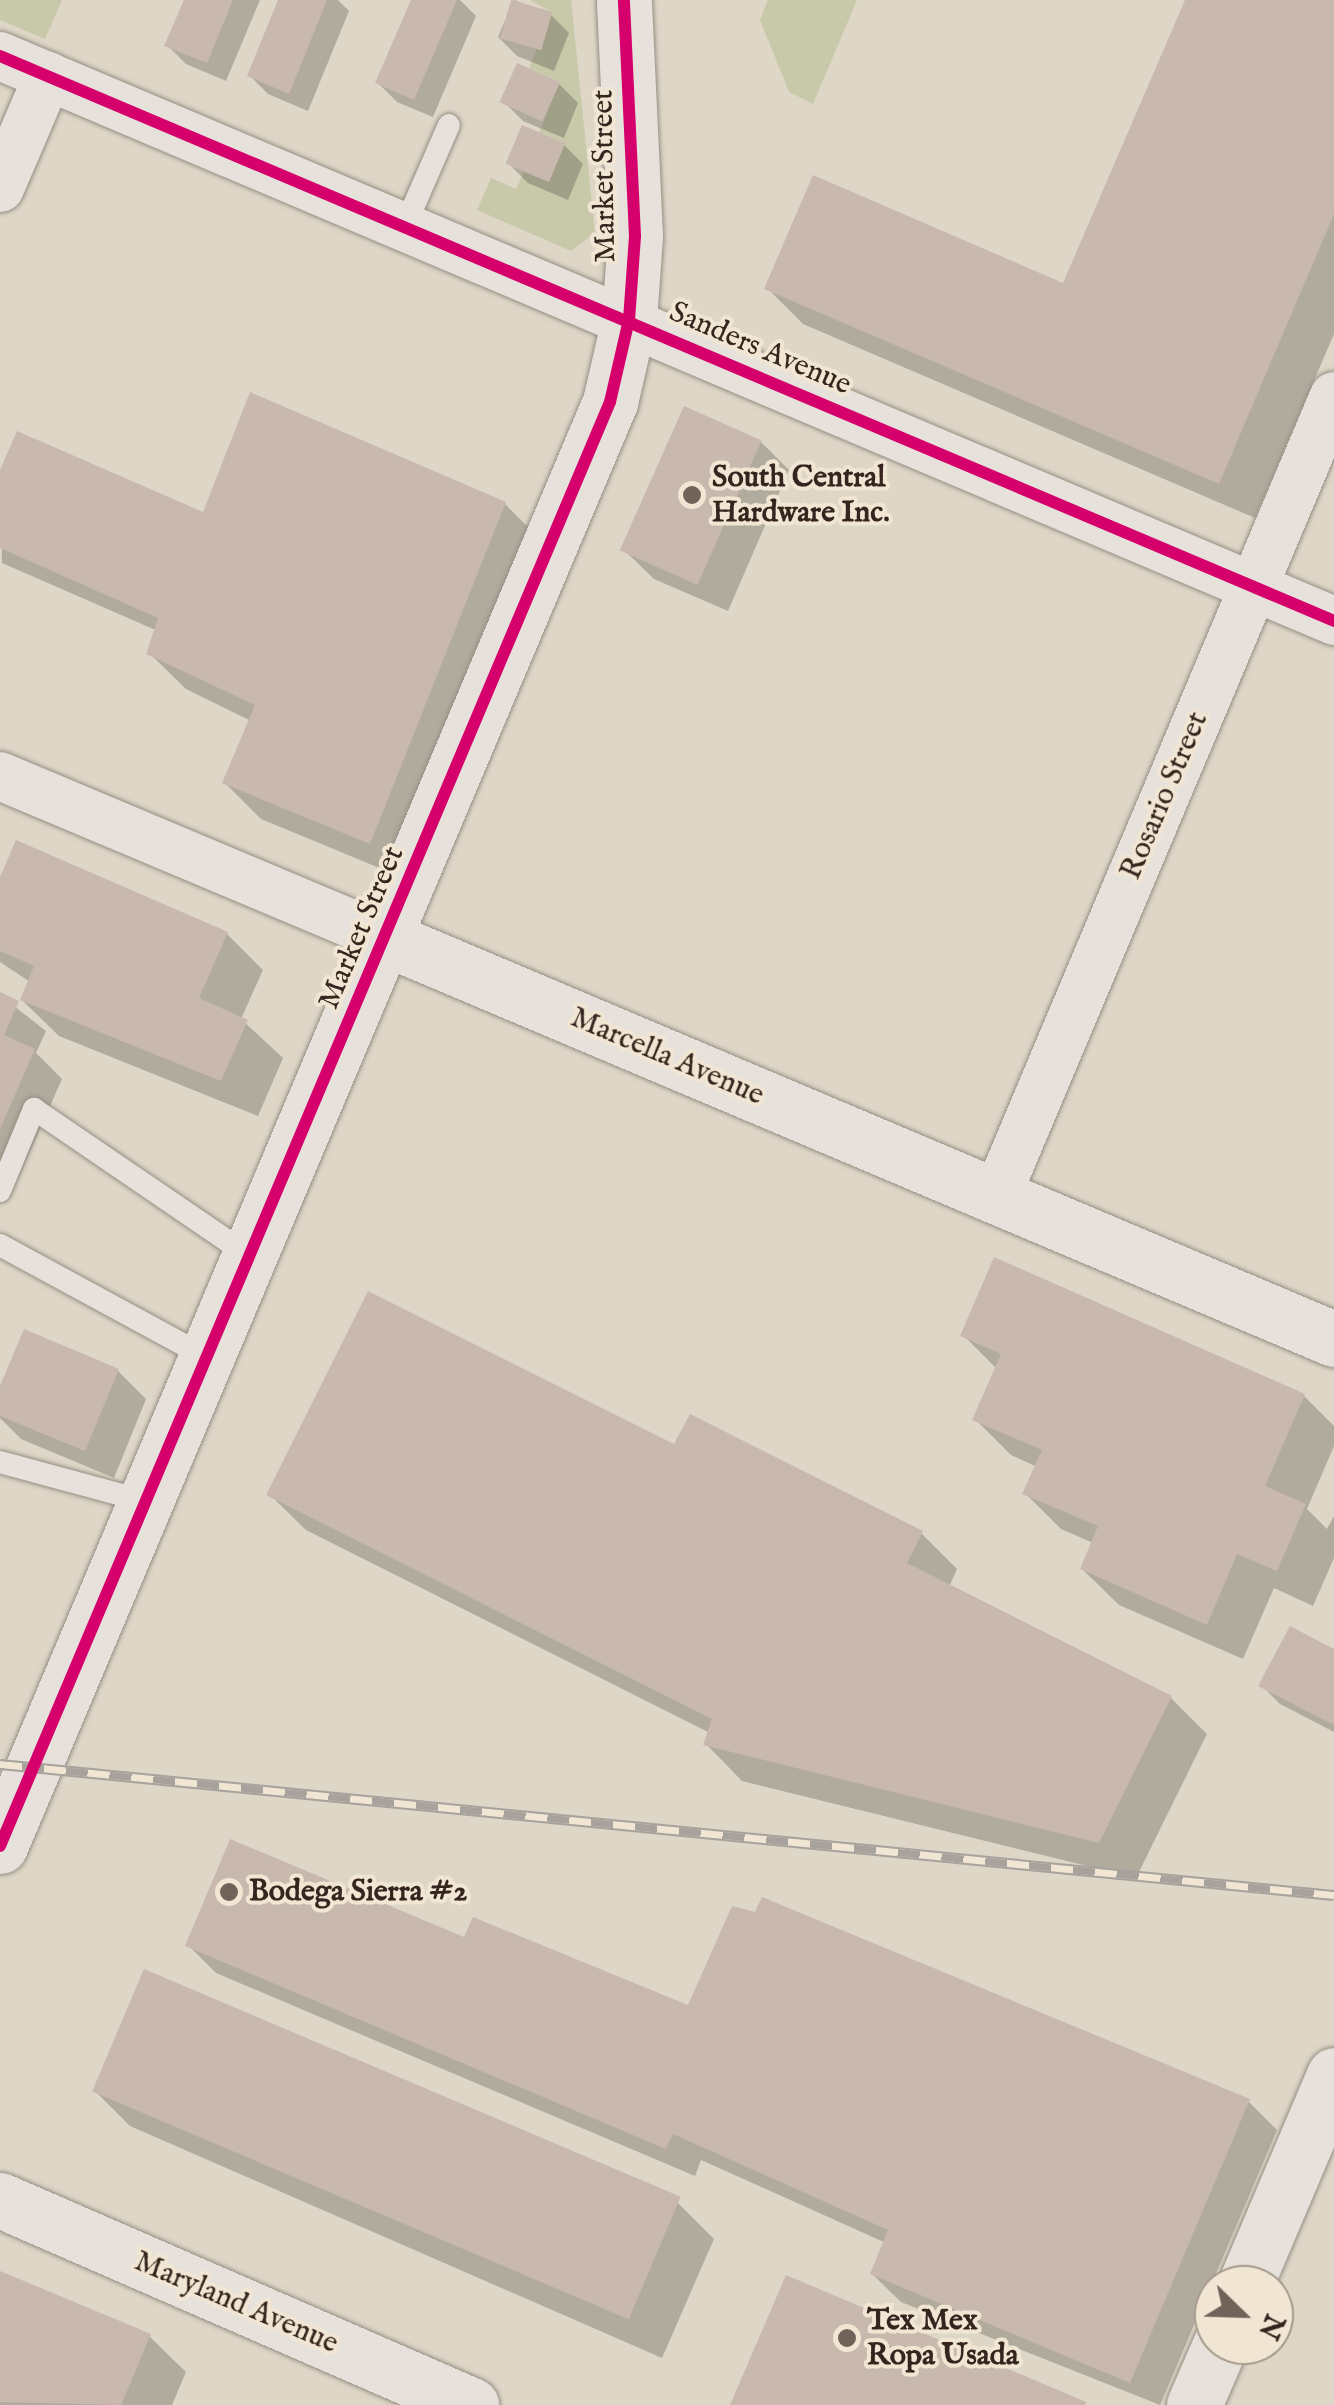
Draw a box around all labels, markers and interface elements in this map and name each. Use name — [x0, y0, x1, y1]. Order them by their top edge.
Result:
street label: Market Street — [585, 89, 625, 263]
street label: Sanders Avenue — [664, 295, 856, 403]
place label: South Central Hardware Inc. — [712, 460, 890, 530]
marker: South Central Hardware Inc. — [681, 484, 703, 506]
street label: Rosario Street — [1114, 707, 1216, 885]
street label: Market Street — [312, 841, 412, 1015]
street label: Marcella Avenue — [565, 1000, 769, 1114]
place label: Bodega Sierra #2 — [249, 1874, 467, 1910]
marker: Bodega Sierra #2 — [218, 1881, 240, 1903]
street label: Maryland Avenue — [129, 2244, 343, 2362]
north arrow — [1194, 2265, 1294, 2365]
place label: Tex Mex Ropa Usada — [867, 2303, 1019, 2374]
text: N — [1249, 2308, 1291, 2344]
marker: Tex Mex Ropa Usada — [836, 2327, 858, 2349]

